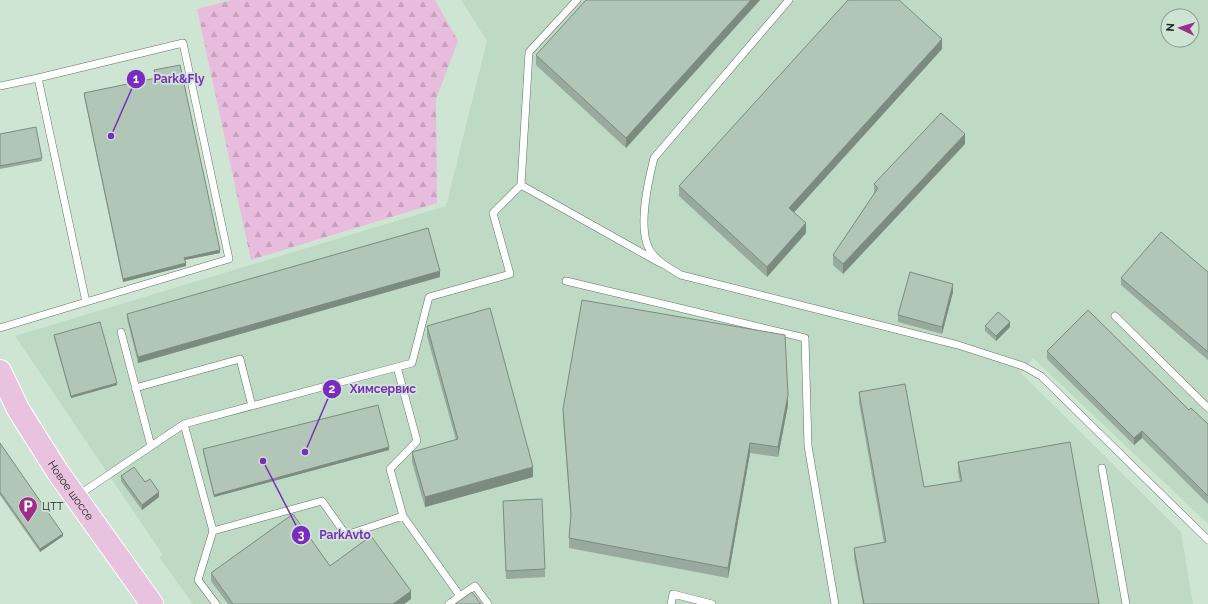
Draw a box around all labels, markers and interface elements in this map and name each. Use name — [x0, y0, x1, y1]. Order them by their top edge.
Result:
north arrow — [1160, 8, 1200, 48]
text: N — [1164, 23, 1177, 32]
callout: Park&Fly — [126, 67, 213, 91]
text: 1 — [133, 72, 139, 86]
text: Park&Fly — [153, 72, 205, 86]
callout: Химсервис — [322, 377, 424, 401]
text: 2 — [329, 382, 336, 396]
text: Химсервис — [349, 382, 416, 396]
street label: Новое шоссе — [45, 458, 97, 523]
parking icon: ЦТТ — [17, 495, 39, 523]
place label: ЦТТ — [42, 500, 64, 513]
callout: ParkAvto — [291, 523, 379, 547]
text: 3 — [298, 528, 305, 542]
text: ParkAvto — [319, 528, 371, 542]

